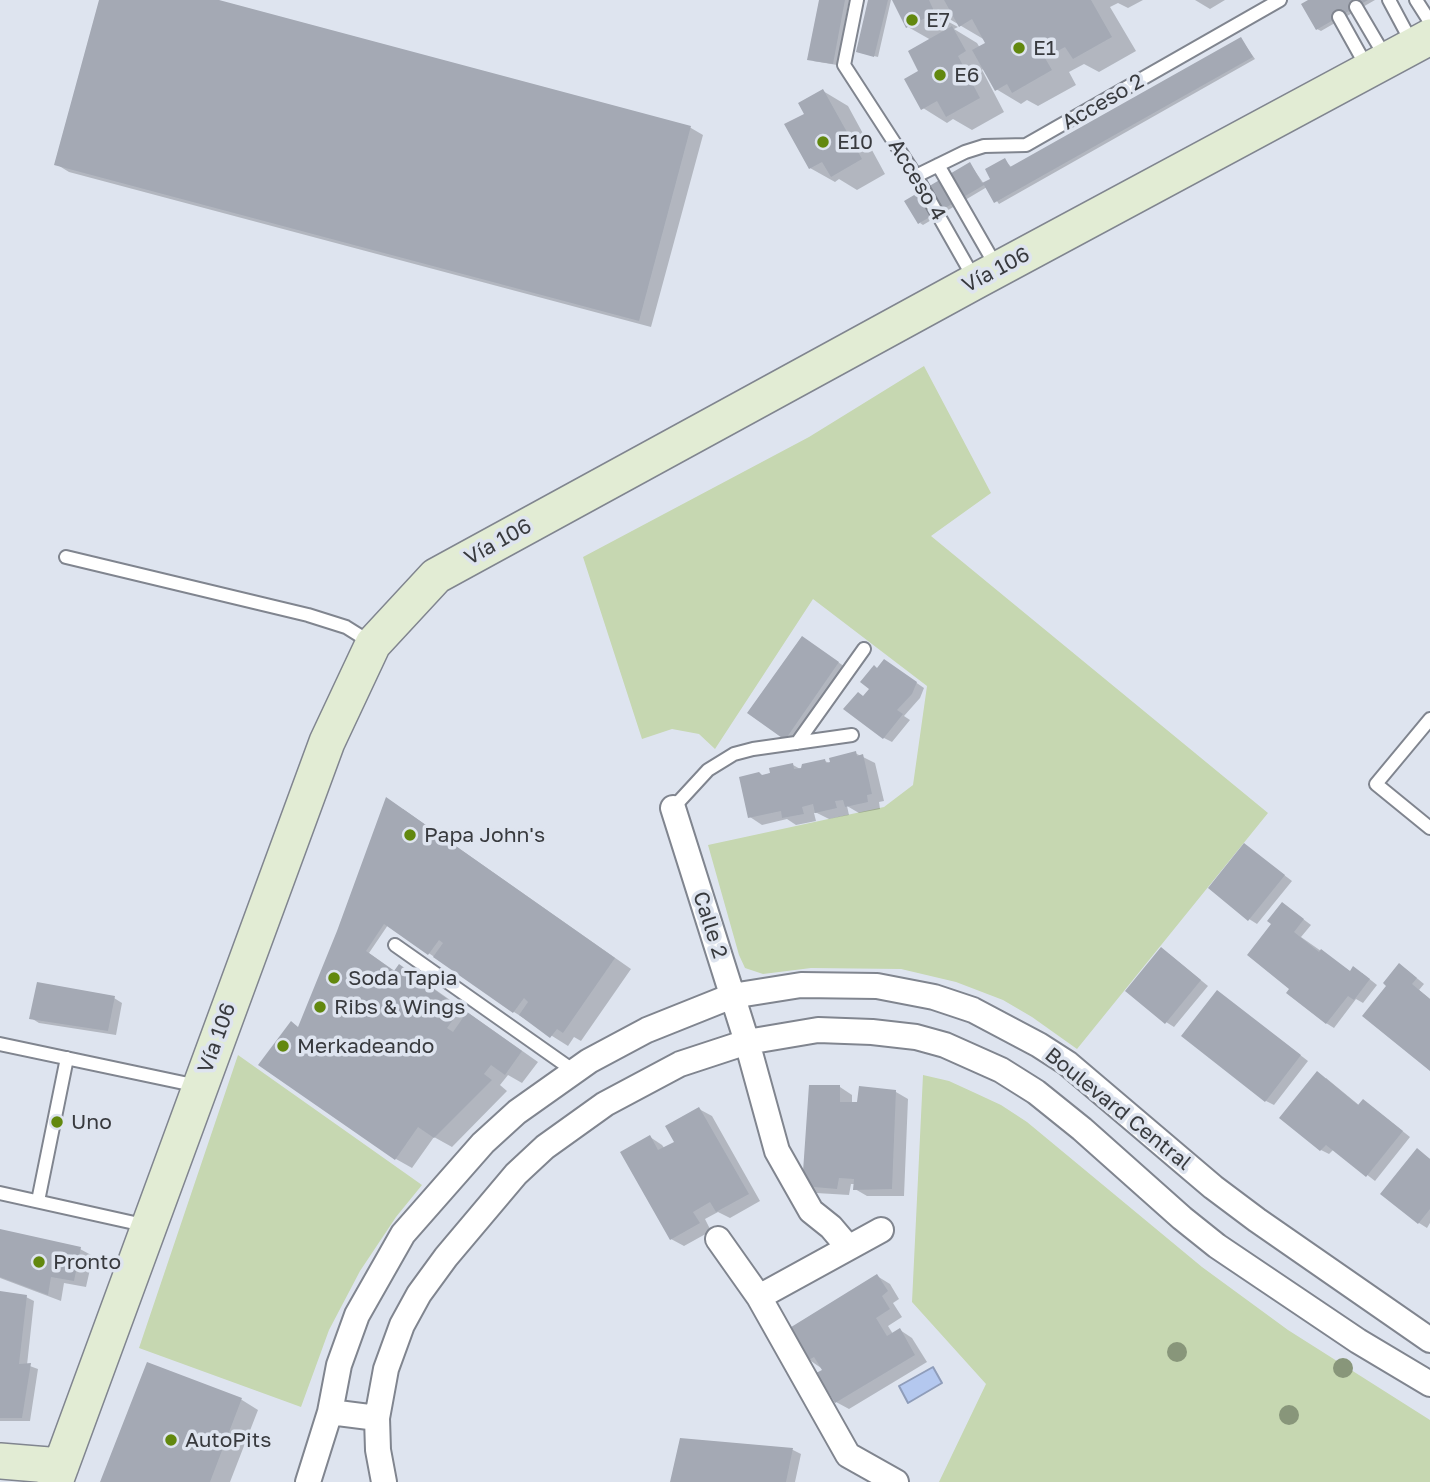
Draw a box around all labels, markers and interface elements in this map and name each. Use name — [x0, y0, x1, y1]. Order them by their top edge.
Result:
place label: E7 — [926, 7, 950, 33]
marker: E7 — [904, 12, 920, 28]
place label: E1 — [1033, 35, 1056, 61]
marker: E1 — [1011, 40, 1027, 56]
place label: E6 — [954, 62, 980, 88]
marker: E6 — [932, 67, 948, 83]
street label: Acceso 2 — [1058, 69, 1148, 135]
place label: E10 — [837, 129, 873, 155]
marker: E10 — [815, 134, 831, 150]
street label: Acceso 4 — [883, 135, 951, 225]
street label: Vía 106 — [958, 242, 1034, 298]
street label: Vía 106 — [460, 513, 536, 571]
place label: Papa John's — [424, 822, 545, 848]
marker: Papa John's — [402, 827, 418, 843]
street label: Calle 2 — [687, 888, 733, 962]
place label: Soda Tapia — [348, 965, 457, 991]
marker: Soda Tapia — [326, 970, 342, 986]
place label: Ribs & Wings — [334, 994, 465, 1020]
marker: Ribs & Wings — [312, 999, 328, 1015]
street label: Vía 106 — [193, 1000, 241, 1076]
place label: Merkadeando — [297, 1033, 434, 1059]
marker: Merkadeando — [275, 1038, 291, 1054]
street label: Boulevard Central — [1040, 1042, 1196, 1176]
place label: Uno — [71, 1109, 112, 1135]
marker: Uno — [49, 1114, 65, 1130]
place label: Pronto — [53, 1249, 121, 1275]
marker: Pronto — [31, 1254, 47, 1270]
place label: AutoPits — [185, 1427, 271, 1453]
marker: AutoPits — [163, 1432, 179, 1448]

